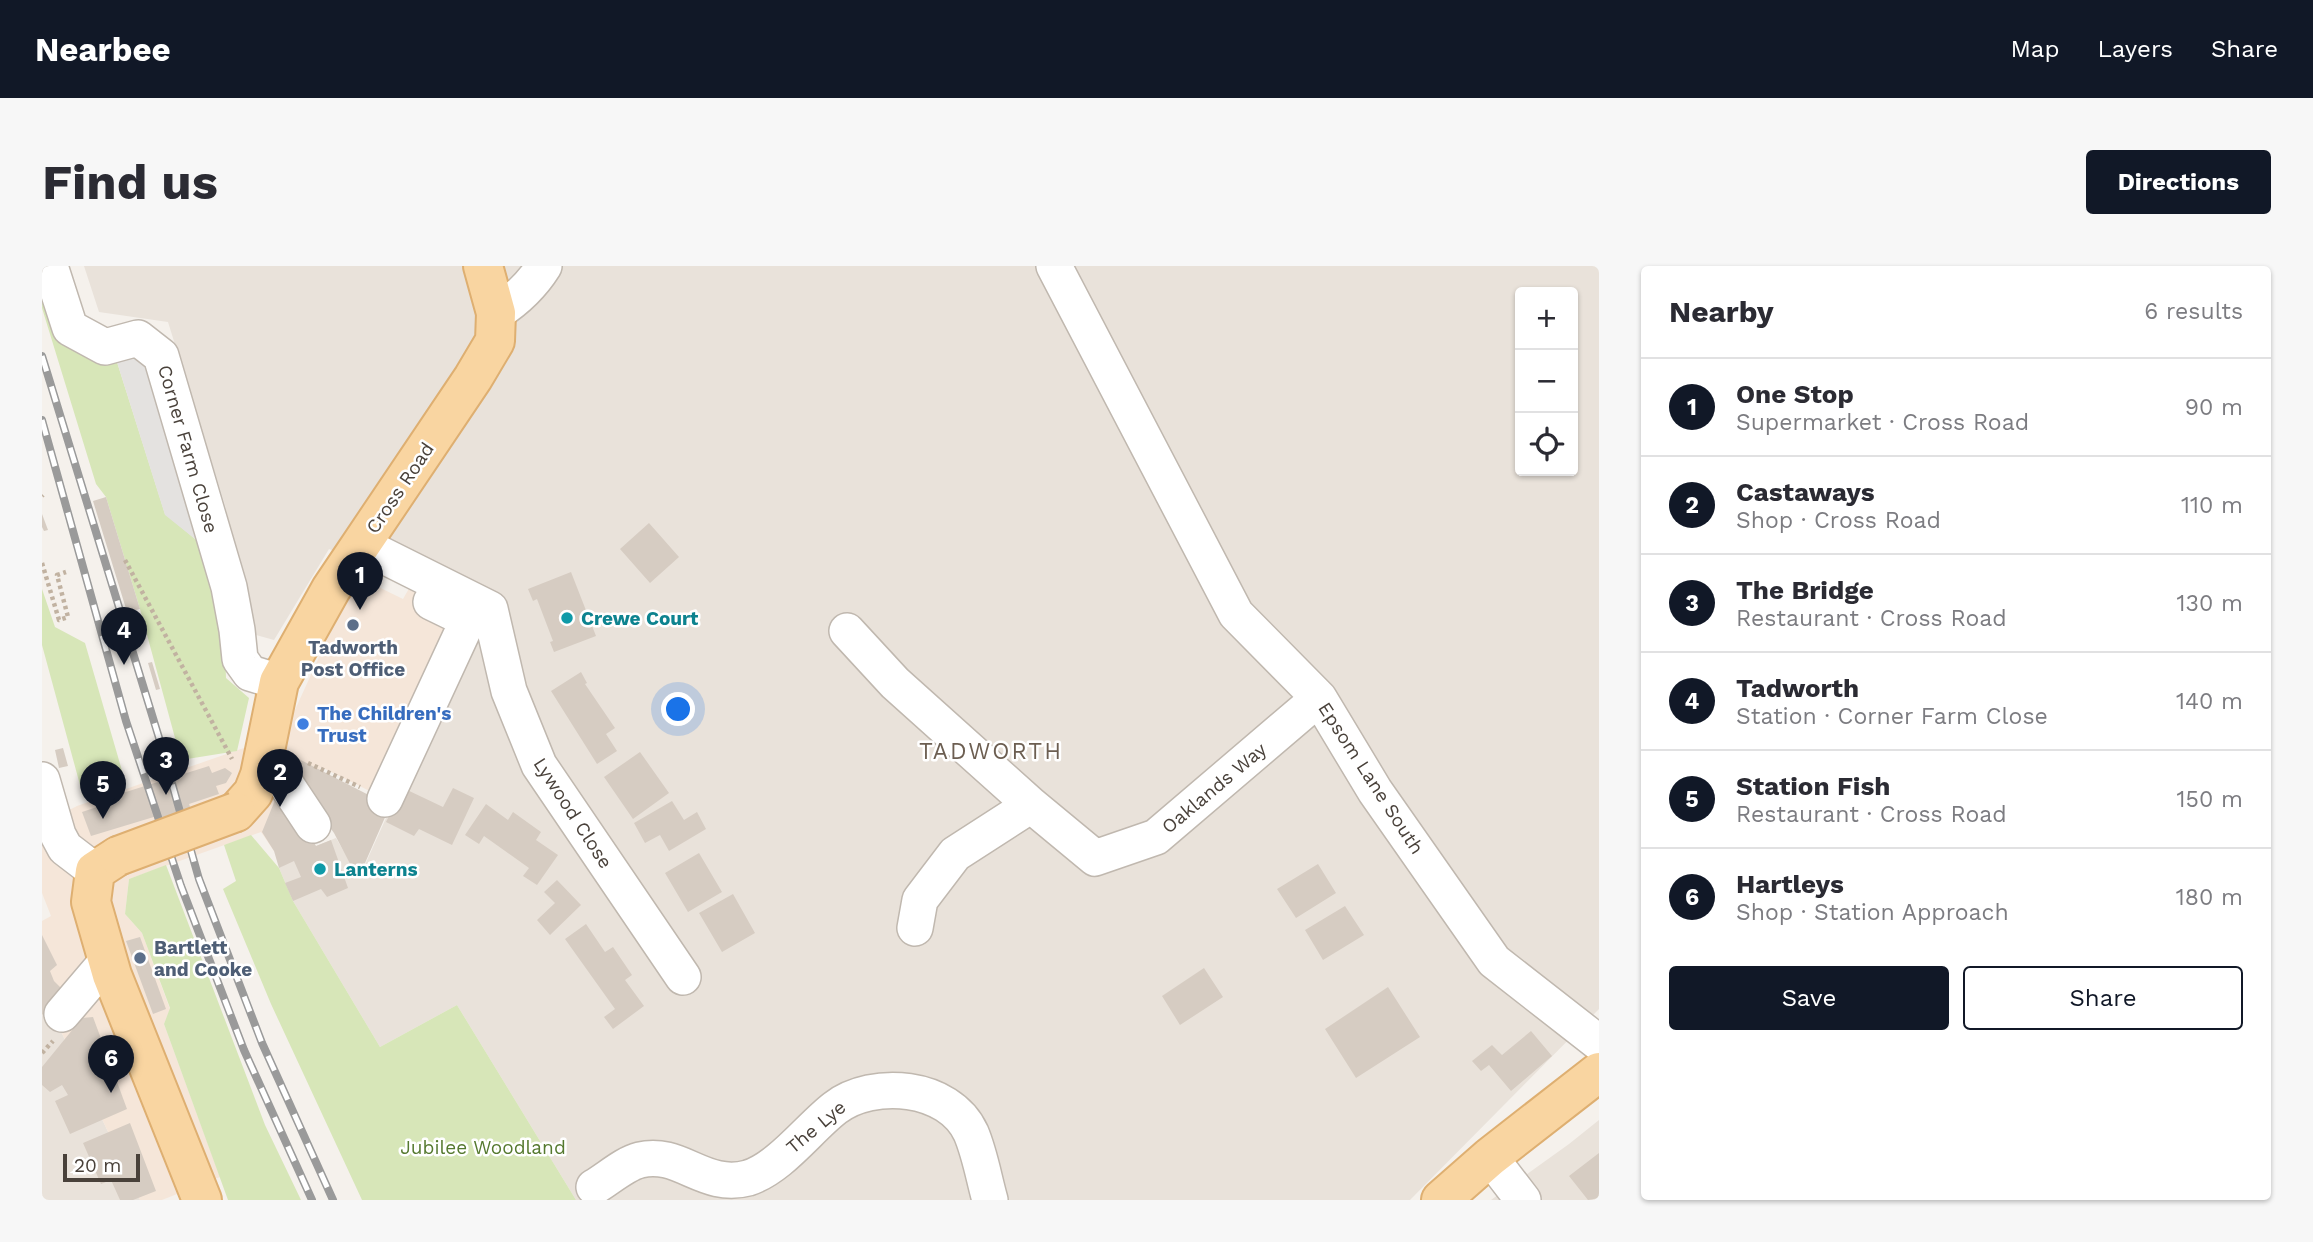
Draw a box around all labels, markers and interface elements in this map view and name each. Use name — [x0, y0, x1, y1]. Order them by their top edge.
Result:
text: Nearbee — [35, 30, 171, 69]
text: Map — [2011, 35, 2059, 63]
text: Layers — [2097, 35, 2173, 63]
text: Share — [2211, 35, 2278, 63]
button: Directions — [2086, 150, 2271, 214]
text: Find us — [42, 153, 218, 211]
map controls — [1515, 287, 1578, 476]
button: + — [1515, 287, 1578, 350]
text: Nearby — [1669, 294, 1774, 329]
text: 6 results — [2144, 298, 2243, 325]
button: − — [1515, 350, 1578, 413]
street label: Corner Farm Close — [153, 362, 223, 536]
text: One Stop — [1736, 379, 1854, 409]
text: 1 — [1687, 394, 1697, 421]
text: 90 m — [2185, 394, 2243, 421]
text: Supermarket · Cross Road — [1736, 409, 2029, 436]
button: locate — [1515, 413, 1578, 476]
street label: Cross Road — [361, 438, 439, 538]
text: Castaways — [1736, 477, 1875, 507]
text: 2 — [1685, 492, 1699, 519]
text: 110 m — [2181, 492, 2243, 519]
text: Shop · Cross Road — [1736, 507, 1941, 534]
pin: 1 — [337, 552, 383, 610]
text: The Bridge — [1736, 575, 1874, 605]
text: 3 — [1685, 590, 1699, 617]
text: 130 m — [2177, 590, 2243, 617]
text: Restaurant · Cross Road — [1736, 605, 2007, 632]
pin: 4 — [101, 607, 147, 665]
place label: Crewe Court — [581, 607, 699, 630]
marker: Crewe Court — [559, 610, 575, 626]
marker: Tadworth Post Office — [345, 617, 361, 633]
place label: Tadworth Post Office — [301, 636, 405, 681]
text: Tadworth — [1736, 673, 1859, 703]
text: 4 — [1685, 688, 1699, 715]
text: 140 m — [2176, 688, 2243, 715]
your location — [661, 692, 695, 726]
street label: Epsom Lane South — [1313, 698, 1429, 858]
place label: The Children's Trust — [317, 702, 451, 747]
text: Station · Corner Farm Close — [1736, 703, 2048, 730]
marker: The Children's Trust — [295, 716, 311, 732]
pin: 3 — [143, 737, 189, 795]
street label: Oaklands Way — [1157, 737, 1271, 838]
district label: TADWORTH — [919, 738, 1063, 765]
pin: 2 — [257, 749, 303, 807]
street label: Lywood Close — [529, 753, 617, 873]
pin: 5 — [80, 761, 126, 819]
text: Station Fish — [1736, 771, 1890, 801]
text: 5 — [1685, 786, 1699, 813]
text: 150 m — [2177, 786, 2243, 813]
text: Restaurant · Cross Road — [1736, 801, 2007, 828]
place label: Lanterns — [334, 858, 418, 881]
marker: Lanterns — [312, 861, 328, 877]
text: Hartleys — [1736, 869, 1844, 899]
text: 6 — [1685, 884, 1699, 911]
text: 180 m — [2176, 884, 2243, 911]
text: Shop · Station Approach — [1736, 899, 2009, 926]
place label: Bartlett and Cooke — [154, 936, 252, 981]
marker: Bartlett and Cooke — [132, 950, 148, 966]
button: Save — [1669, 966, 1949, 1030]
button: Share — [1963, 966, 2243, 1030]
pin: 6 — [88, 1035, 134, 1093]
street label: The Lye — [782, 1095, 850, 1159]
park label: Jubilee Woodland — [400, 1136, 566, 1159]
scale bar — [63, 1151, 140, 1183]
text: 20 m — [74, 1154, 121, 1177]

